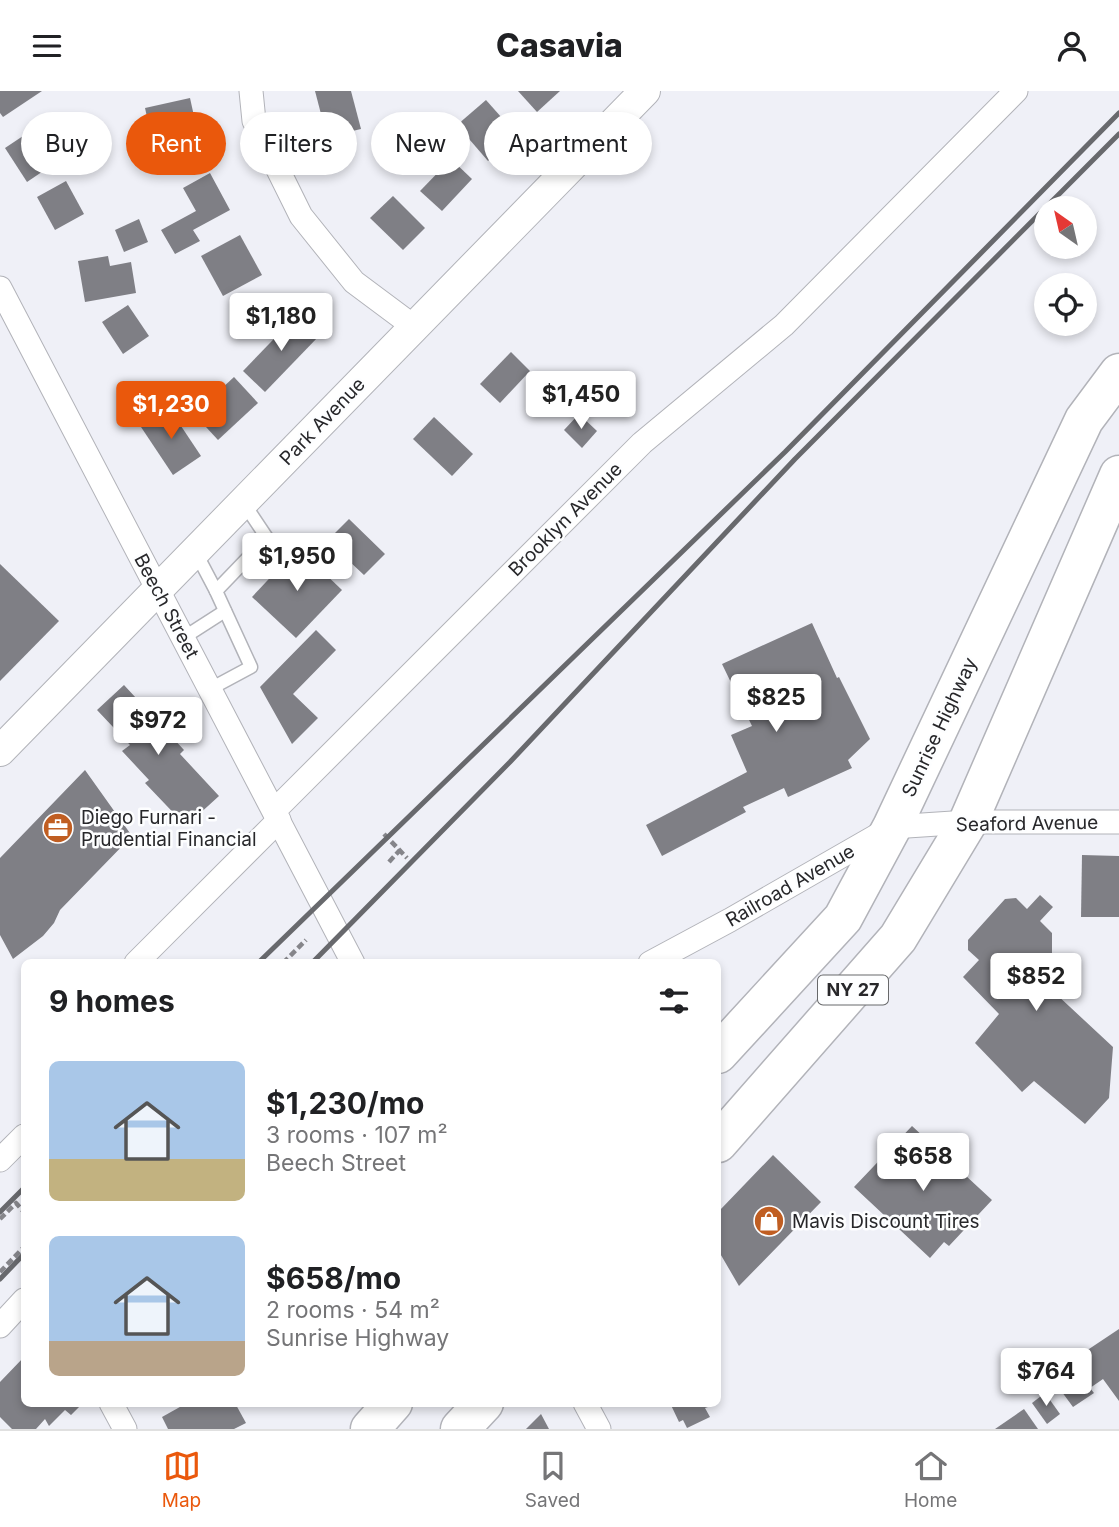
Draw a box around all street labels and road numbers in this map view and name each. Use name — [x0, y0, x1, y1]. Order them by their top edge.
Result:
street label: Park Avenue — [275, 373, 370, 470]
street label: Brooklyn Avenue — [504, 458, 627, 581]
street label: Beech Street — [129, 550, 204, 663]
street label: Sunrise Highway — [897, 653, 982, 801]
street label: Seaford Avenue — [956, 811, 1098, 836]
street label: Railroad Avenue — [722, 839, 859, 932]
road number: NY 27 — [818, 975, 888, 1005]

